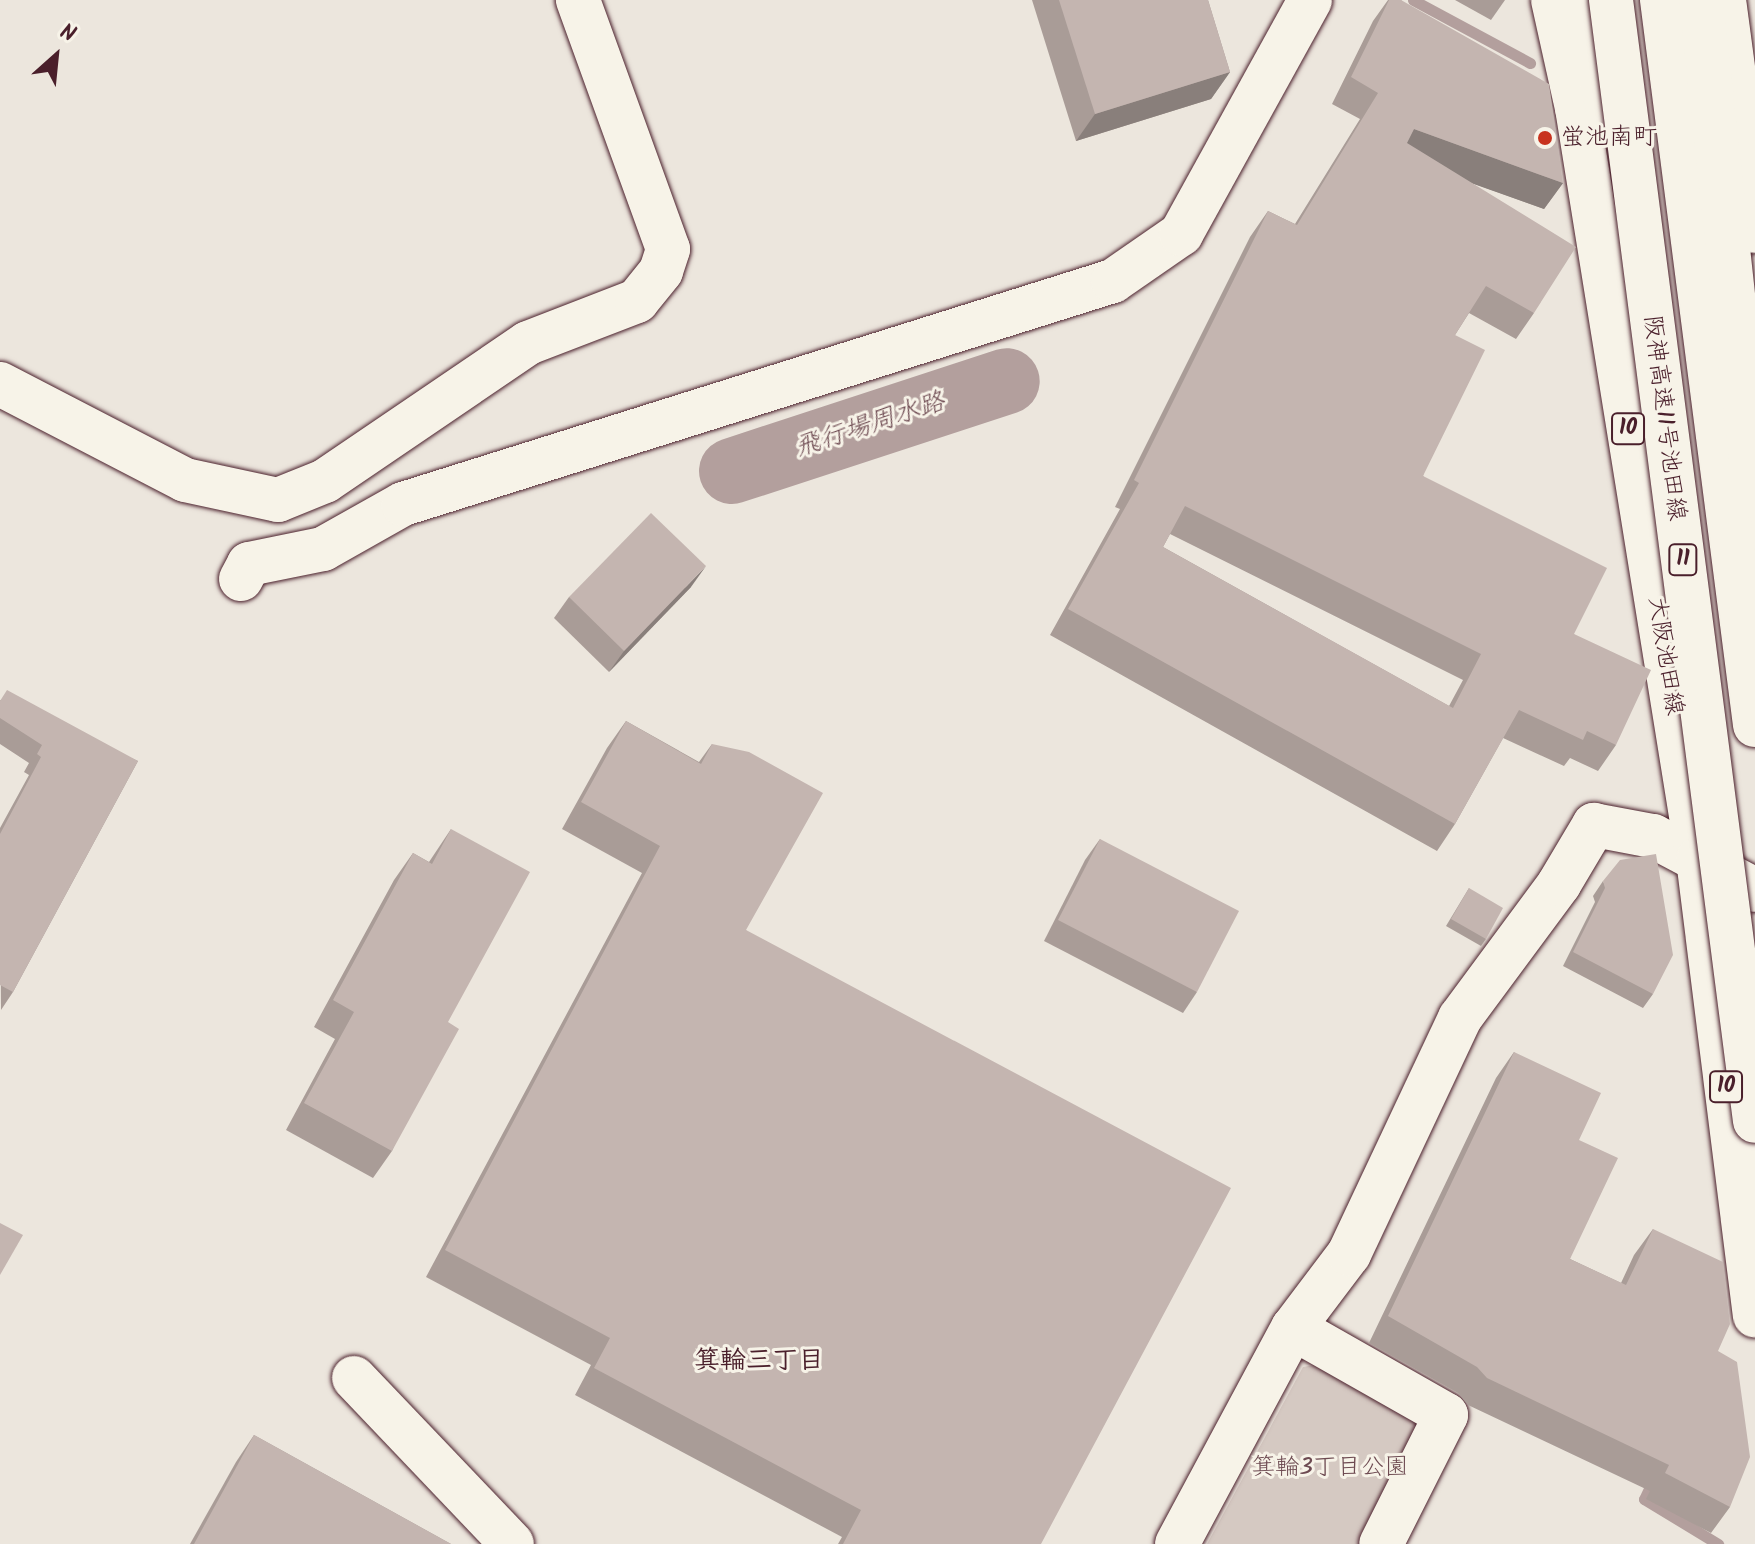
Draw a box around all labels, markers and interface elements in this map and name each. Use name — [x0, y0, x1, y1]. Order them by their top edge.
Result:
text: N — [53, 15, 81, 53]
north arrow — [16, 16, 96, 96]
place label: 蛍池南町 — [1561, 124, 1657, 152]
marker: 蛍池南町 — [1536, 129, 1554, 147]
street label: 阪神高速11号池田線 — [1637, 313, 1691, 523]
water label: 飛行場周水路 — [791, 387, 949, 465]
road number: 10 — [1610, 411, 1646, 447]
road number: 11 — [1667, 542, 1699, 578]
street label: 大阪池田線 — [1641, 594, 1689, 718]
road number: 10 — [1708, 1069, 1744, 1105]
district label: 箕輪三丁目 — [694, 1346, 824, 1378]
park label: 箕輪3丁目公園 — [1251, 1454, 1409, 1482]

